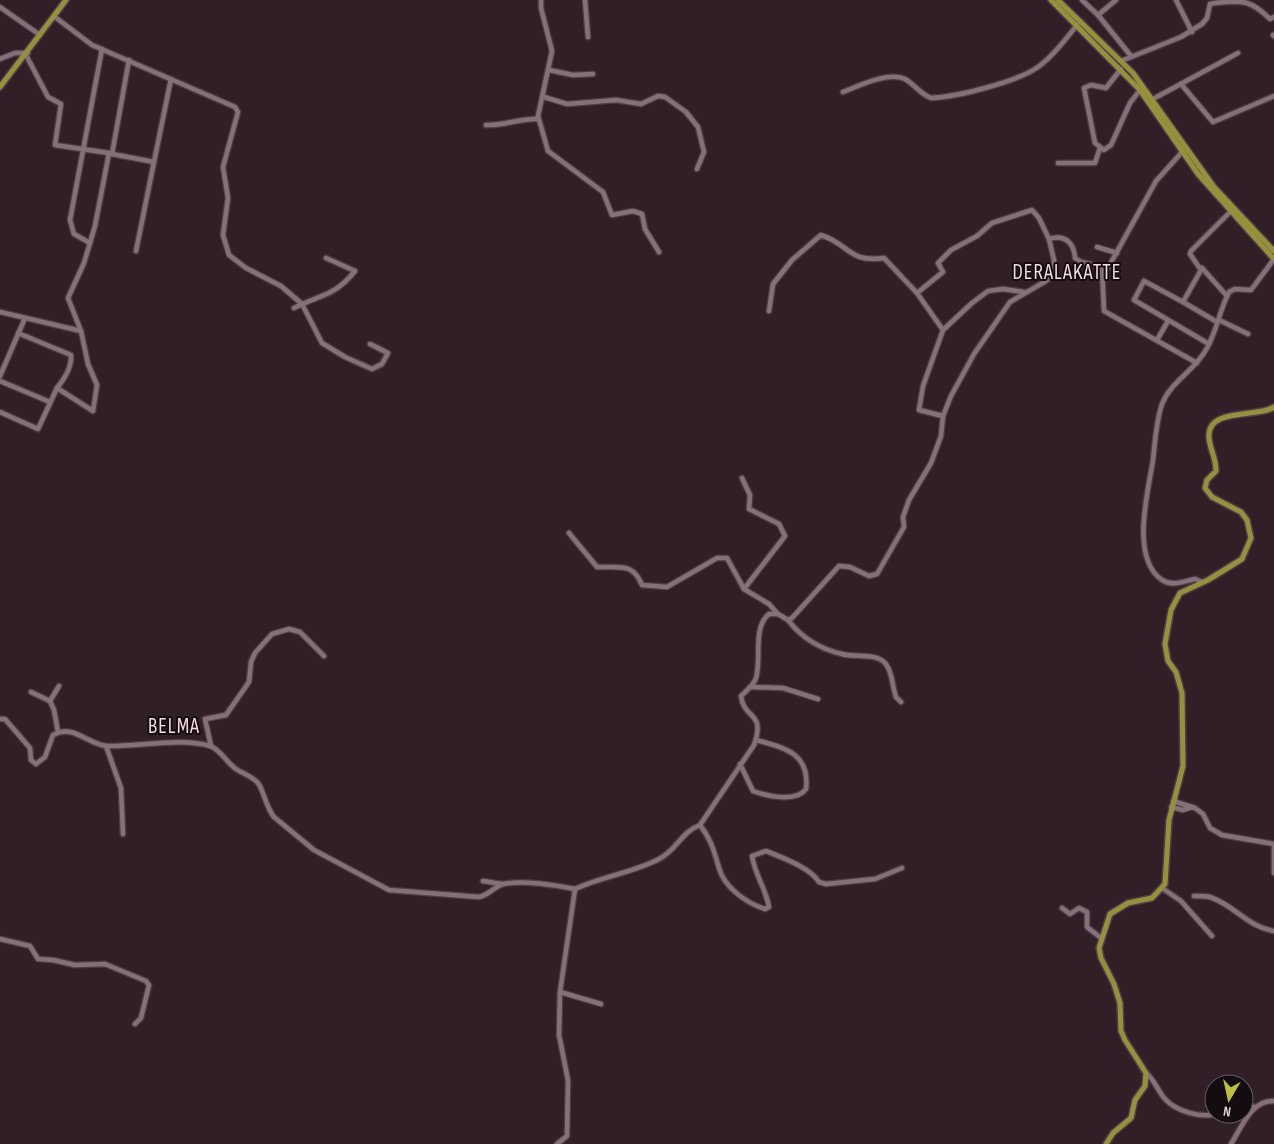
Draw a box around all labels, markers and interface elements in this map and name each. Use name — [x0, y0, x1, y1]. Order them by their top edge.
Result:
district label: DERALAKATTE — [1013, 260, 1121, 285]
district label: BELMA — [148, 714, 200, 739]
north arrow — [1204, 1074, 1254, 1124]
text: N — [1222, 1102, 1232, 1120]

